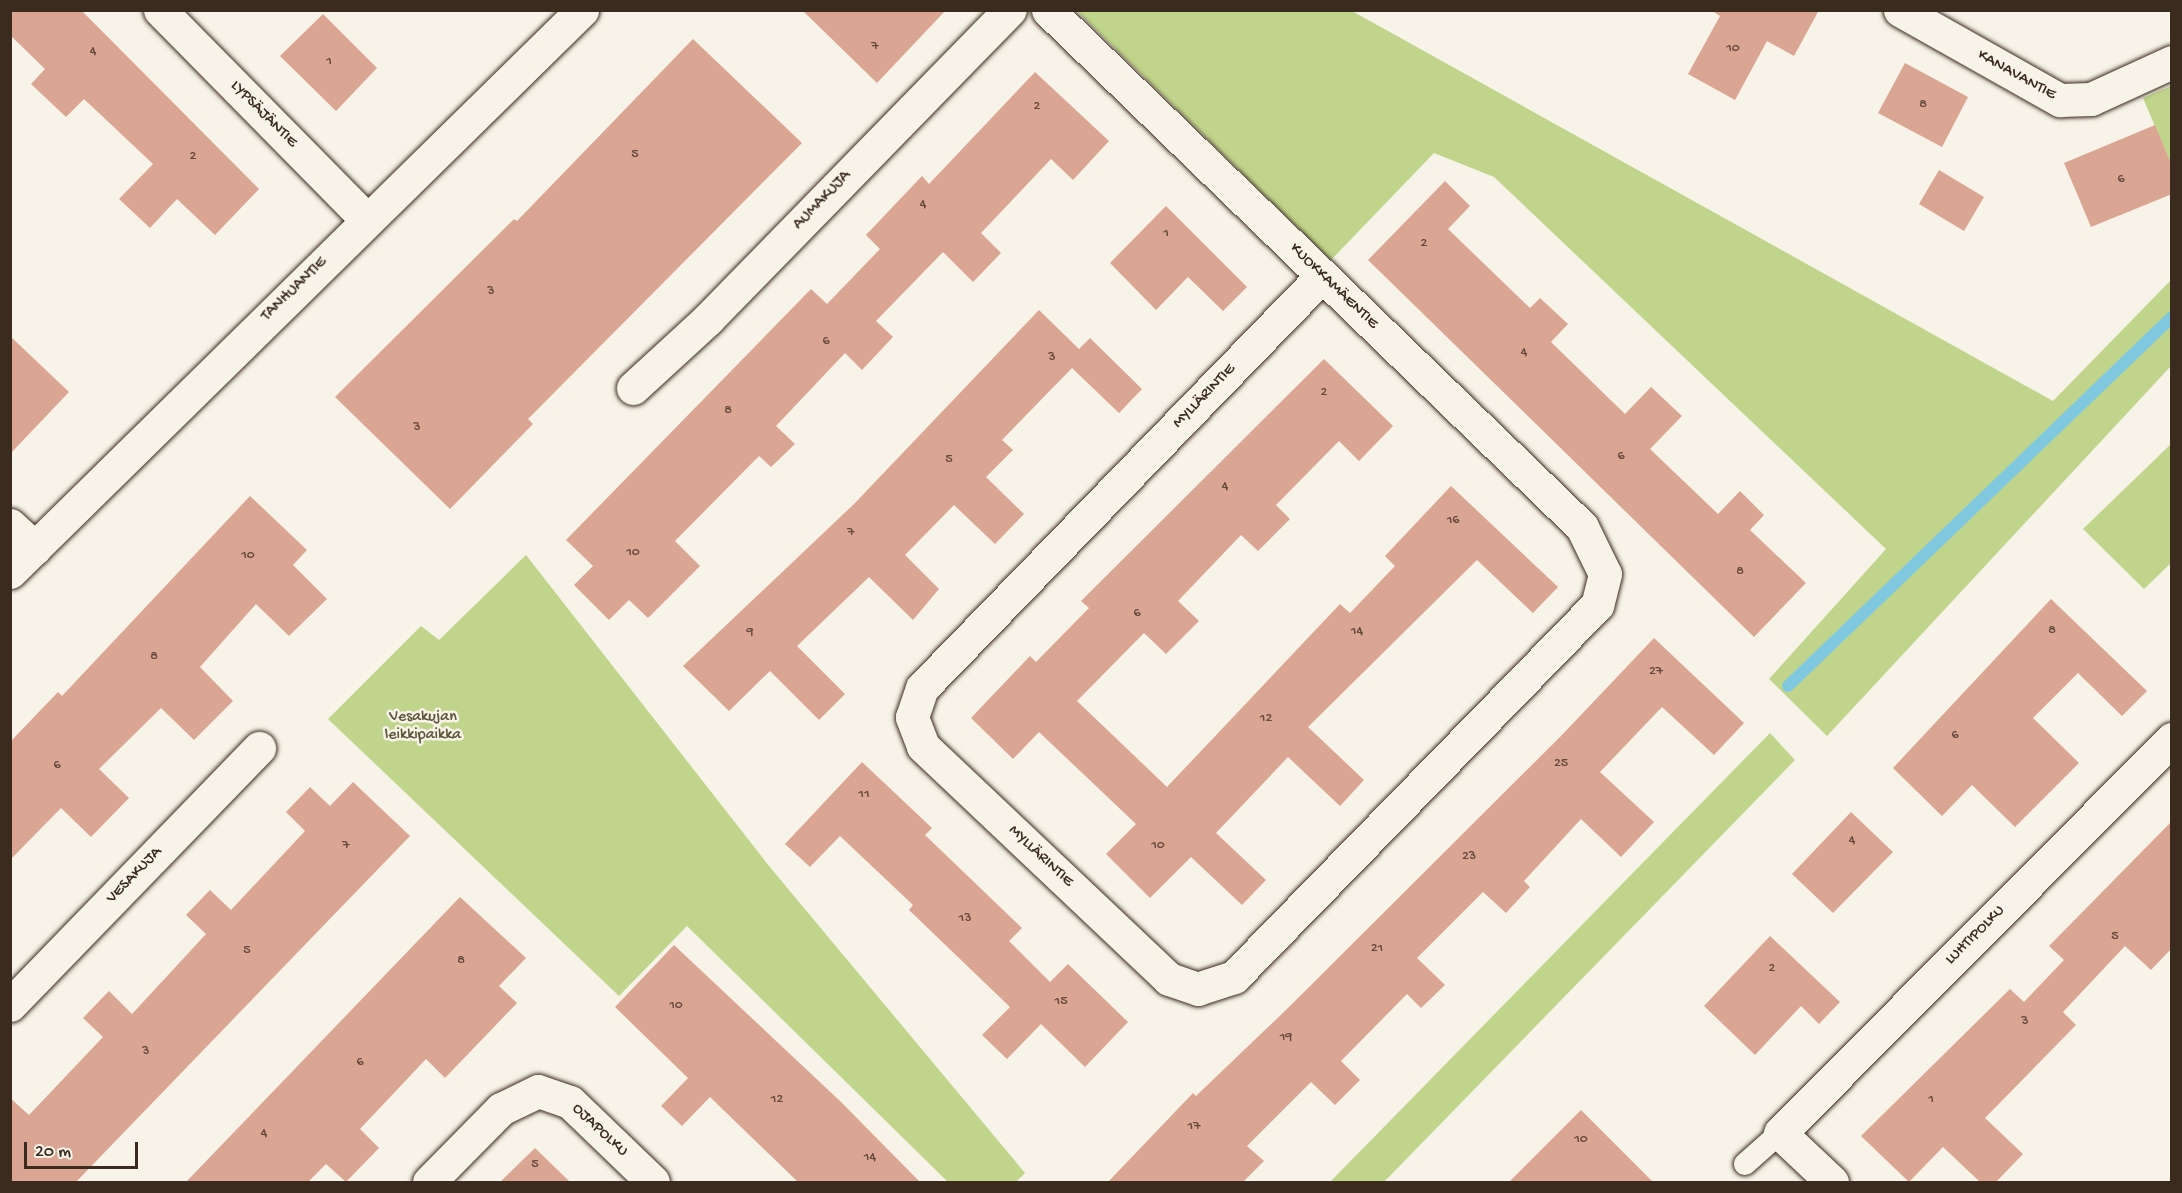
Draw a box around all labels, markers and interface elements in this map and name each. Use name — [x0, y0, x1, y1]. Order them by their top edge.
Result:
house number: 7 — [871, 39, 879, 55]
house number: 10 — [1726, 41, 1740, 57]
house number: 4 — [90, 44, 96, 60]
street label: KANAVANTIE — [1973, 47, 2059, 105]
house number: 1 — [326, 54, 332, 70]
street label: LYPSÄJÄNTIE — [225, 77, 301, 153]
house number: 8 — [1919, 97, 1927, 113]
house number: 2 — [1034, 99, 1040, 115]
house number: 5 — [631, 147, 639, 163]
house number: 2 — [190, 149, 196, 165]
street label: AUMAKUJA — [790, 167, 856, 235]
house number: 6 — [2117, 172, 2125, 188]
house number: 4 — [920, 197, 926, 213]
house number: 1 — [1163, 226, 1169, 242]
house number: 2 — [1421, 236, 1427, 252]
street label: KUOKKAMÄENTIE — [1285, 240, 1381, 334]
street label: TANHUANTIE — [258, 254, 332, 326]
house number: 3 — [487, 284, 495, 300]
house number: 6 — [822, 334, 830, 350]
house number: 4 — [1521, 345, 1527, 361]
house number: 3 — [1048, 350, 1056, 366]
street label: MYLLÄRINTIE — [1170, 361, 1240, 433]
house number: 2 — [1321, 385, 1327, 401]
house number: 8 — [724, 403, 732, 419]
house number: 3 — [413, 420, 421, 436]
house number: 6 — [1617, 449, 1625, 465]
house number: 5 — [945, 452, 953, 468]
house number: 4 — [1222, 479, 1228, 495]
house number: 16 — [1447, 513, 1459, 529]
house number: 7 — [847, 525, 855, 541]
house number: 10 — [626, 545, 640, 561]
house number: 10 — [241, 548, 255, 564]
house number: 8 — [1736, 564, 1744, 580]
house number: 6 — [1133, 606, 1141, 622]
house number: 8 — [2048, 623, 2056, 639]
house number: 14 — [1351, 624, 1363, 640]
house number: 9 — [746, 625, 754, 641]
house number: 8 — [150, 649, 158, 665]
house number: 27 — [1649, 664, 1663, 680]
park label: Vesakujan leikkipaikka — [385, 708, 461, 746]
house number: 12 — [1260, 711, 1272, 727]
house number: 6 — [1951, 728, 1959, 744]
house number: 25 — [1554, 756, 1568, 772]
house number: 6 — [53, 758, 61, 774]
house number: 11 — [858, 787, 870, 803]
street label: MYLLÄRINTIE — [1003, 822, 1077, 892]
house number: 4 — [1849, 833, 1855, 849]
house number: 7 — [342, 838, 350, 854]
house number: 10 — [1151, 838, 1165, 854]
street label: VESAKUJA — [103, 844, 167, 908]
house number: 23 — [1462, 849, 1476, 865]
street label: LUHTIPOLKU — [1942, 902, 2010, 970]
house number: 13 — [959, 911, 971, 927]
house number: 5 — [2111, 929, 2119, 945]
house number: 21 — [1371, 941, 1383, 957]
house number: 5 — [243, 943, 251, 959]
house number: 8 — [457, 953, 465, 969]
house number: 2 — [1769, 961, 1775, 977]
house number: 15 — [1054, 994, 1068, 1010]
house number: 10 — [669, 998, 683, 1014]
house number: 3 — [2021, 1014, 2029, 1030]
house number: 19 — [1280, 1030, 1292, 1046]
house number: 3 — [142, 1044, 150, 1060]
house number: 6 — [356, 1055, 364, 1071]
house number: 12 — [771, 1092, 783, 1108]
house number: 1 — [1928, 1092, 1934, 1108]
street label: OJAPOLKU — [567, 1100, 631, 1162]
house number: 17 — [1188, 1119, 1200, 1135]
house number: 4 — [261, 1126, 267, 1142]
scale bar — [27, 1130, 141, 1168]
house number: 10 — [1574, 1132, 1588, 1148]
text: 20 m — [35, 1142, 71, 1163]
house number: 14 — [864, 1150, 876, 1166]
house number: 5 — [531, 1157, 539, 1173]

